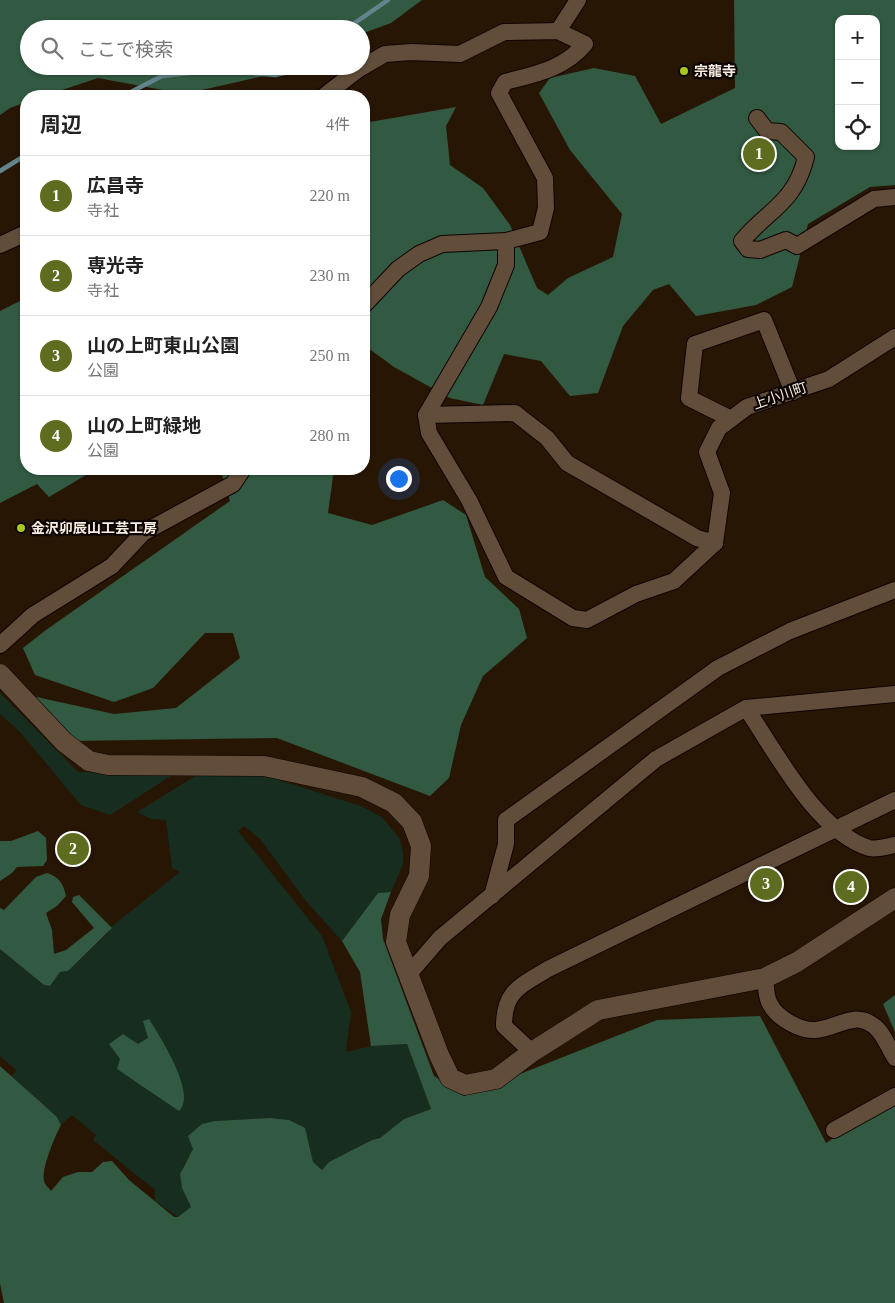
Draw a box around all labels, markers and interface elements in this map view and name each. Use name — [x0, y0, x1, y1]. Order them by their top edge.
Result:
map controls — [835, 15, 880, 150]
button: + — [835, 15, 880, 60]
search box — [20, 20, 370, 75]
icon: search — [38, 34, 66, 62]
text: ここで検索 — [78, 39, 173, 60]
button: − — [835, 60, 880, 105]
place label: 宗龍寺 — [694, 64, 736, 79]
marker: 宗龍寺 — [678, 65, 690, 77]
button: locate — [835, 105, 880, 150]
text: 周辺 — [40, 113, 82, 137]
text: 4件 — [326, 116, 350, 133]
pin: 1 — [743, 135, 775, 173]
text: 広昌寺 — [87, 175, 144, 196]
text: 1 — [52, 187, 60, 204]
text: 220 m — [310, 187, 350, 204]
text: 寺社 — [87, 202, 119, 219]
text: 専光寺 — [87, 255, 144, 276]
text: 2 — [52, 267, 60, 284]
text: 230 m — [310, 267, 350, 284]
text: 寺社 — [87, 282, 119, 299]
text: 山の上町東山公園 — [87, 335, 239, 356]
text: 3 — [52, 347, 60, 364]
text: 250 m — [310, 347, 350, 364]
text: 公園 — [87, 362, 119, 379]
street label: 上小川町 — [751, 380, 809, 412]
text: 山の上町緑地 — [87, 415, 201, 436]
text: 4 — [52, 427, 60, 444]
text: 280 m — [310, 427, 350, 444]
text: 公園 — [87, 442, 119, 459]
your location — [386, 466, 412, 492]
place label: 金沢卯辰山工芸工房 — [31, 521, 157, 536]
marker: 金沢卯辰山工芸工房 — [15, 522, 27, 534]
pin: 2 — [57, 830, 89, 868]
pin: 3 — [750, 865, 782, 903]
pin: 4 — [835, 868, 867, 906]

